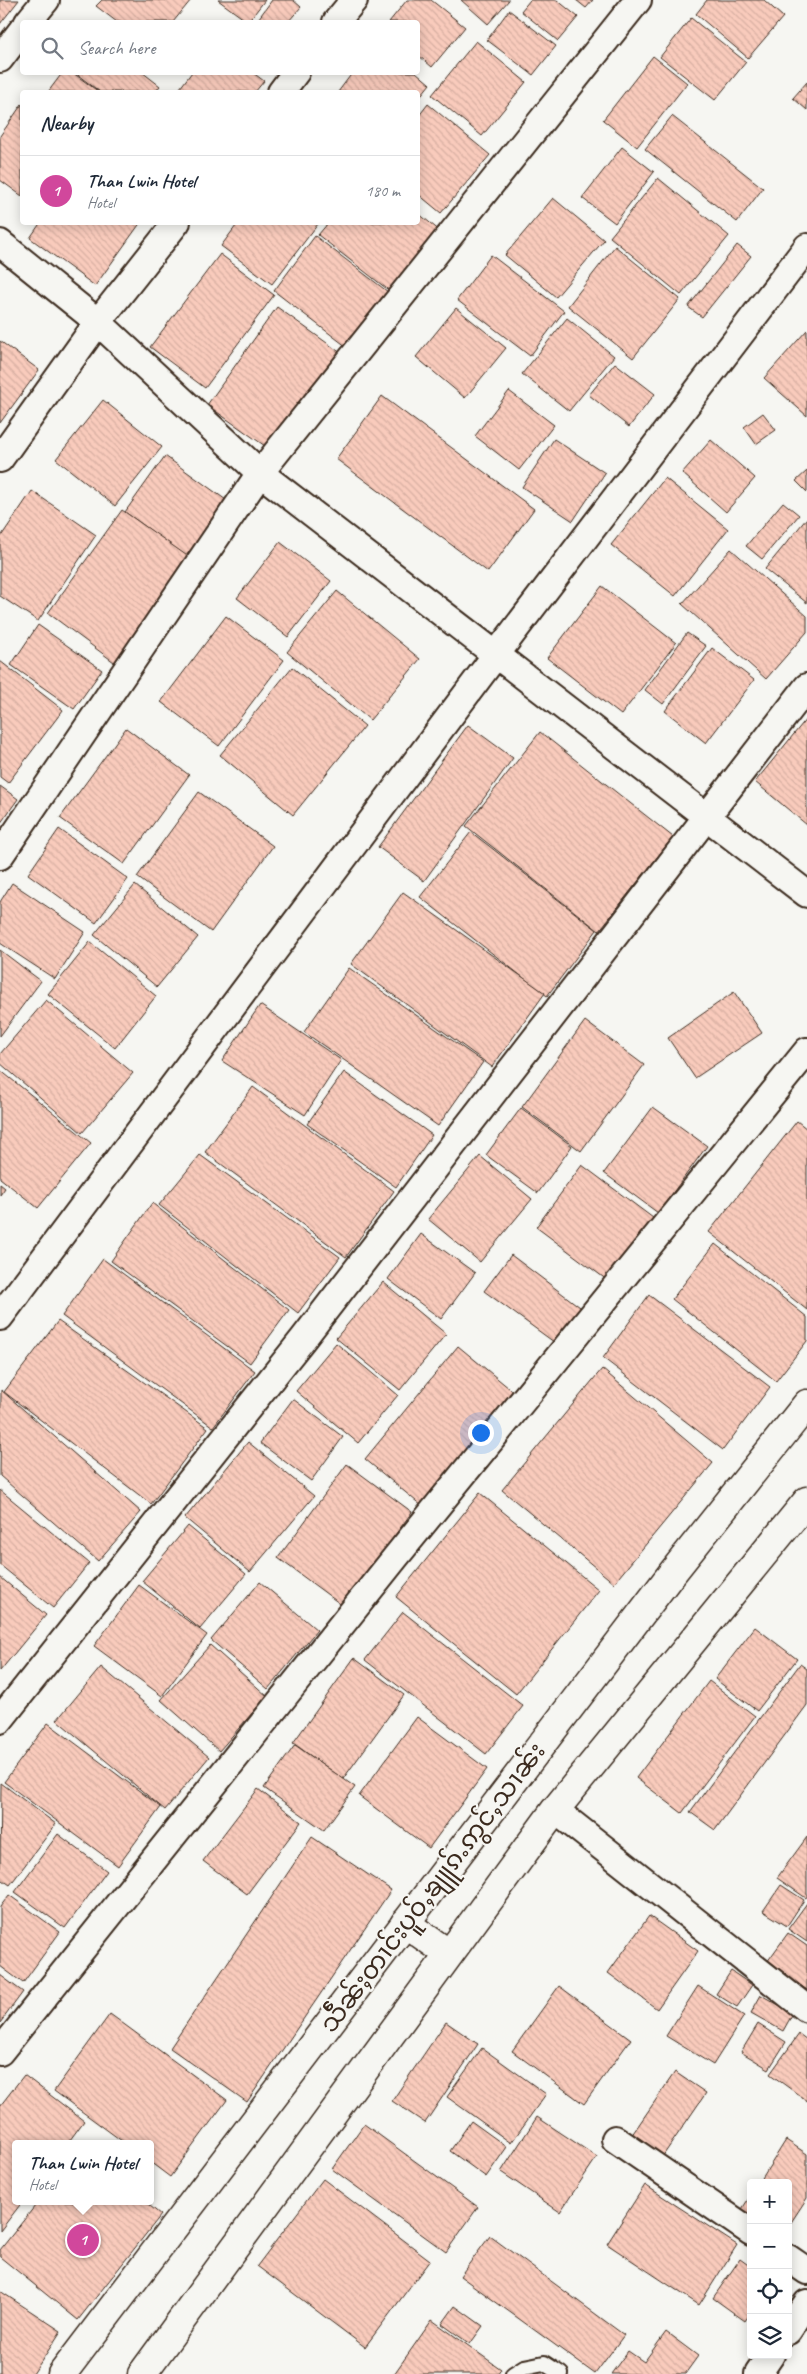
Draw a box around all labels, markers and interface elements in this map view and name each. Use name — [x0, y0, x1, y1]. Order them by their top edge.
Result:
search box — [20, 20, 420, 75]
icon: search — [38, 34, 66, 62]
text: Search here — [78, 36, 155, 60]
text: Nearby — [40, 110, 93, 136]
text: Than Lwin Hotel — [87, 169, 196, 193]
text: 1 — [52, 181, 60, 201]
text: 180 m — [366, 181, 400, 201]
text: Hotel — [87, 193, 115, 213]
your location — [468, 1420, 494, 1446]
street label: သဵႅၼ်ႈတၢင်းပူဝ်ႇၶျူၵ်ႉဢွင်ႇသၢၼ်း — [311, 1735, 556, 2042]
popup — [12, 2140, 154, 2205]
text: Than Lwin Hotel — [29, 2151, 137, 2175]
text: Hotel — [29, 2175, 57, 2195]
map controls — [747, 2179, 792, 2359]
button: + — [747, 2179, 792, 2224]
pin: 1 — [67, 2221, 99, 2259]
button: − — [747, 2224, 792, 2269]
button: locate — [747, 2269, 792, 2314]
button: layers — [747, 2314, 792, 2359]

